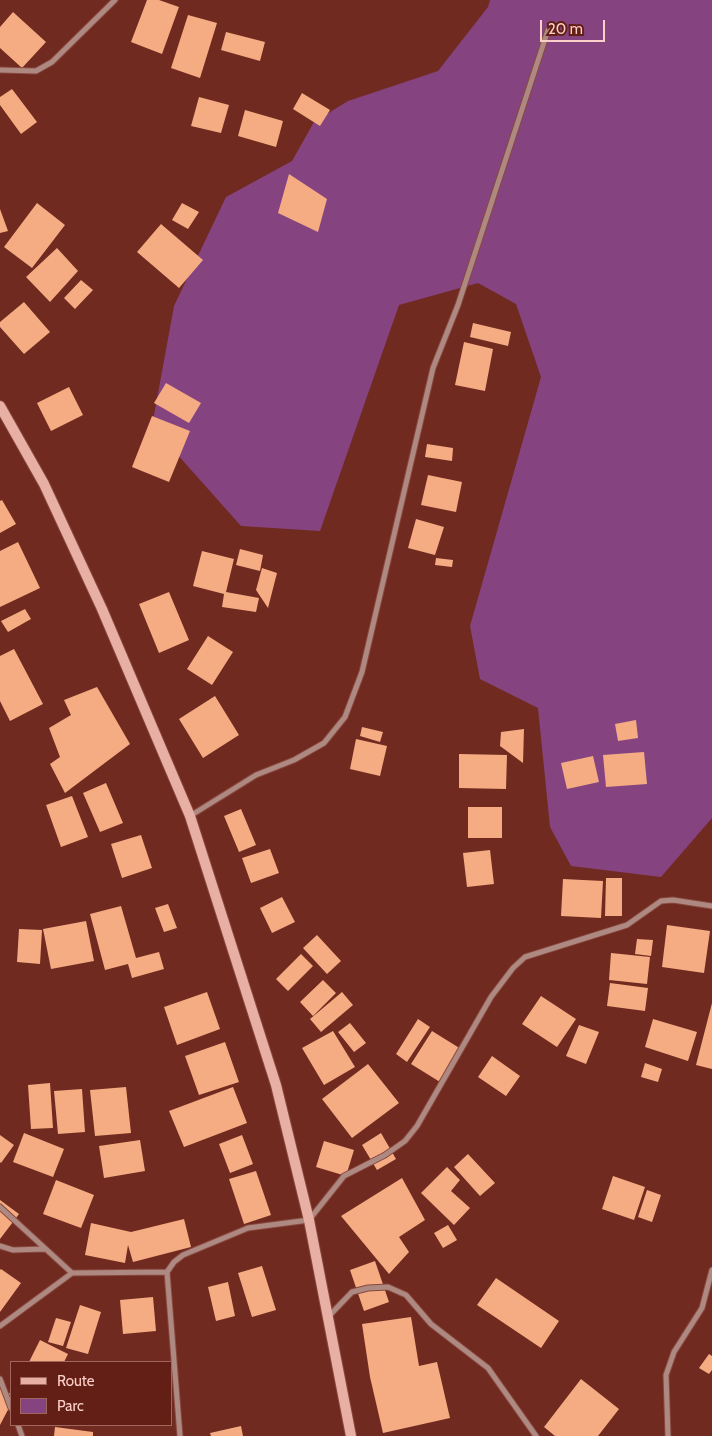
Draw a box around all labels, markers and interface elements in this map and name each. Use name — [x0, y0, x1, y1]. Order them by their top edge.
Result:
scale bar — [542, 10, 607, 42]
text: 20 m — [548, 20, 583, 38]
legend — [10, 1361, 172, 1426]
text: Route — [57, 1372, 95, 1390]
text: Parc — [57, 1397, 84, 1415]

